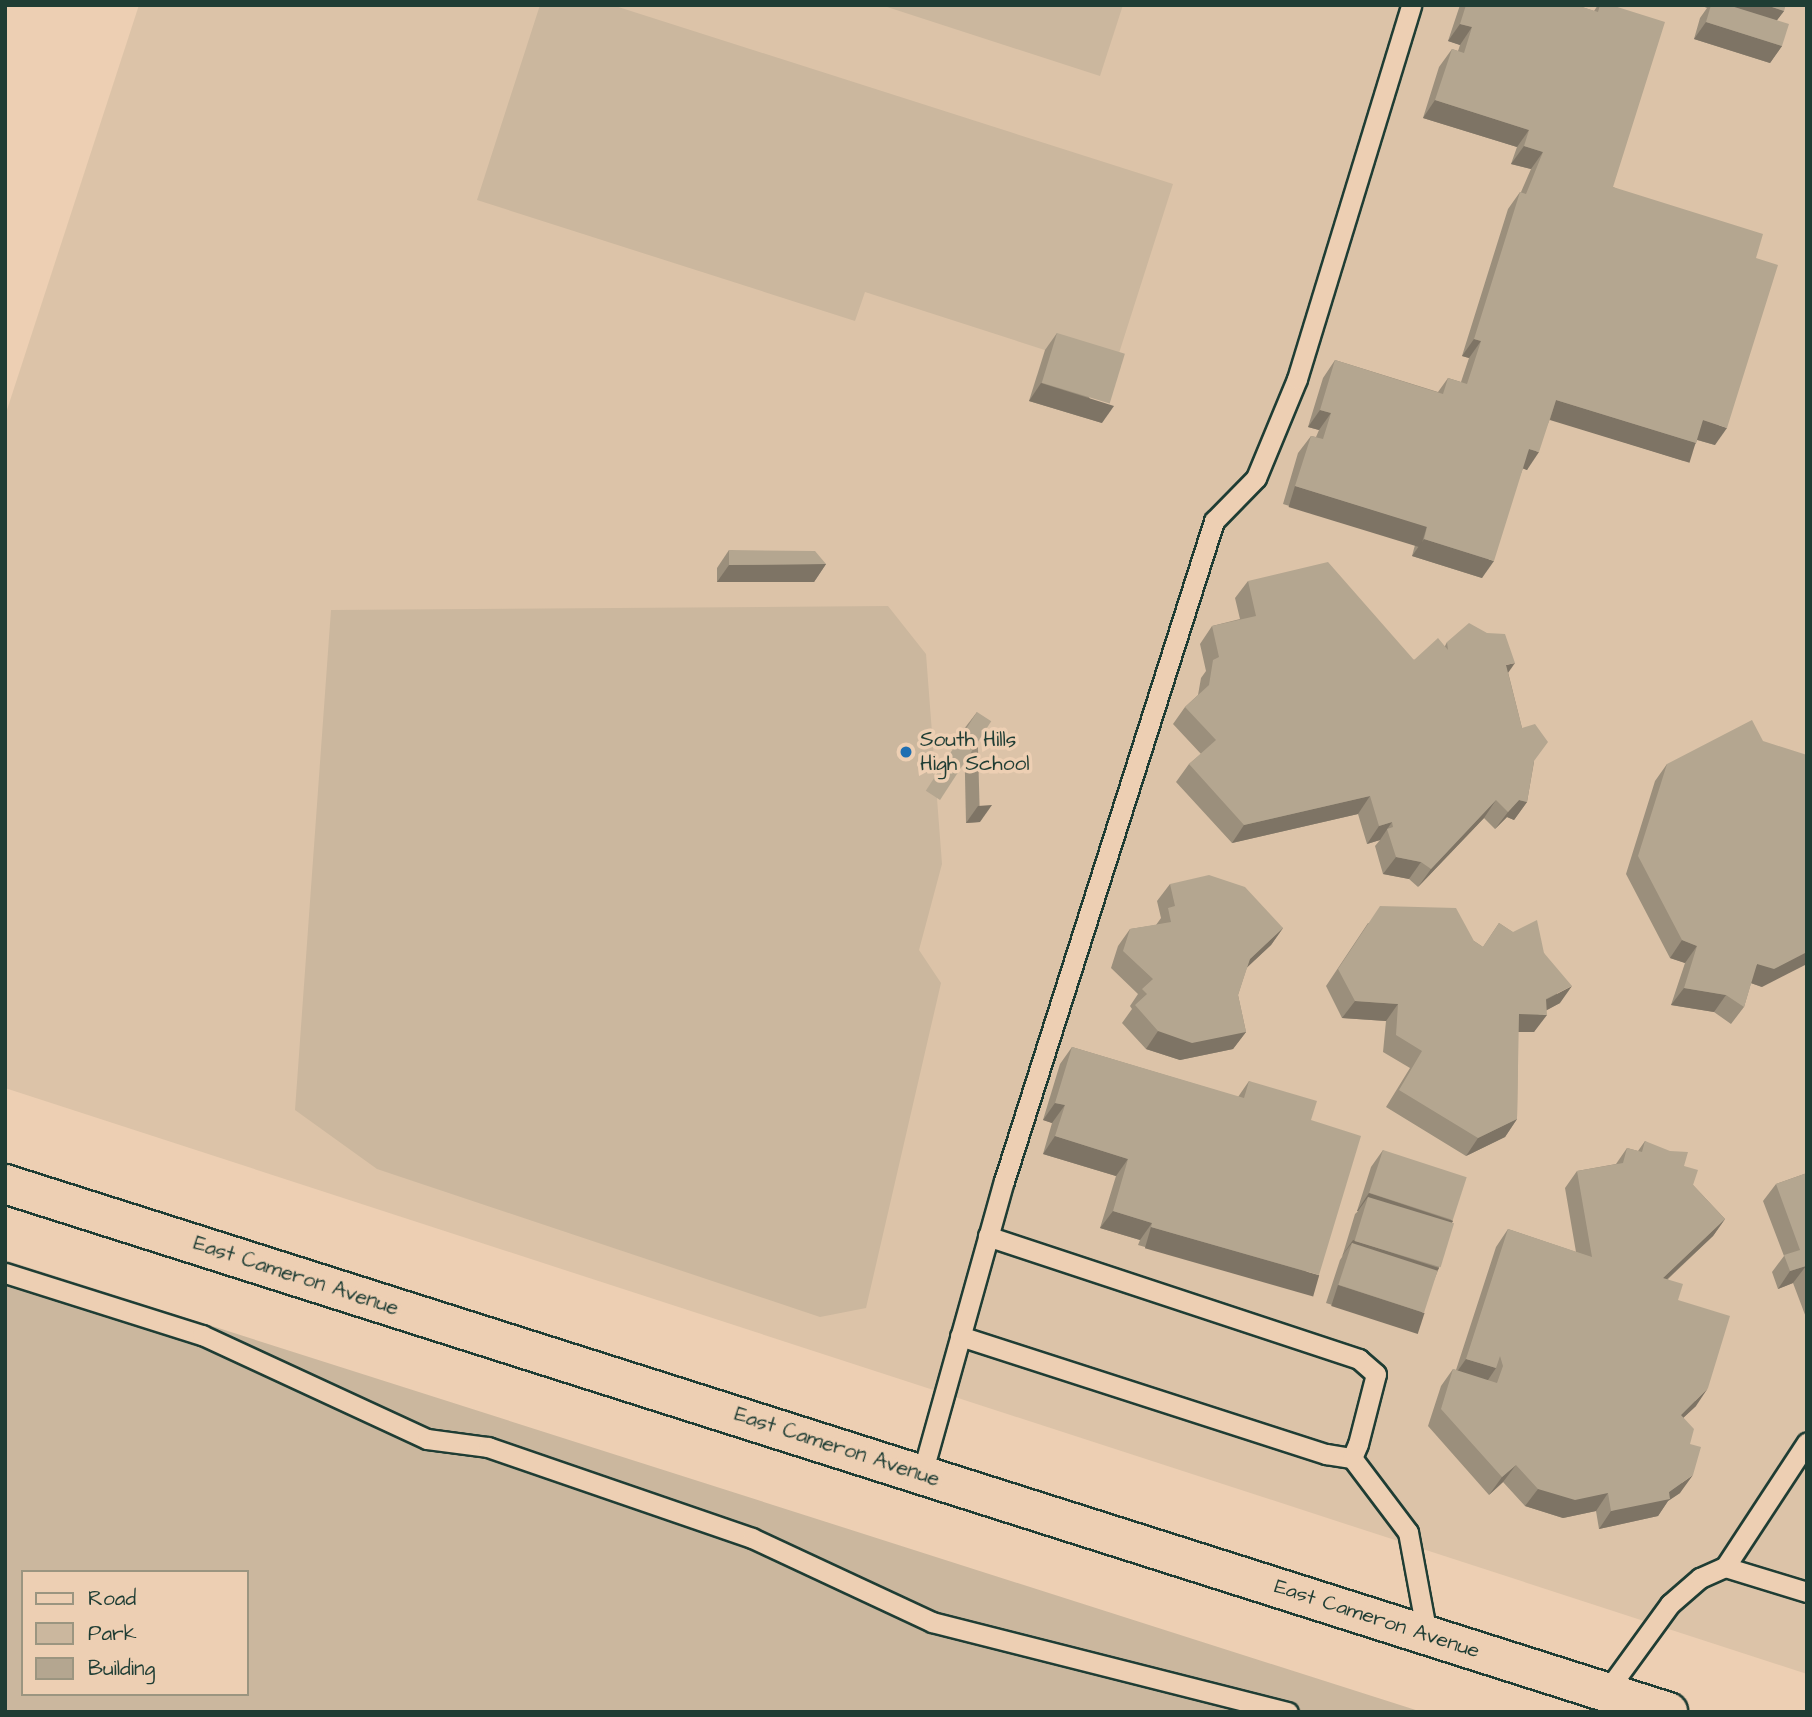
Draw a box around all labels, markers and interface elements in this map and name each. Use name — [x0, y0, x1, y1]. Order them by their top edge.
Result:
place label: South Hills High School — [920, 727, 1030, 777]
marker: South Hills High School — [898, 744, 914, 760]
street label: East Cameron Avenue — [190, 1231, 402, 1321]
street label: East Cameron Avenue — [731, 1402, 943, 1492]
legend — [21, 1570, 248, 1696]
street label: East Cameron Avenue — [1271, 1574, 1483, 1664]
text: Road — [88, 1584, 136, 1613]
text: Park — [88, 1619, 137, 1648]
text: Building — [88, 1654, 155, 1683]

